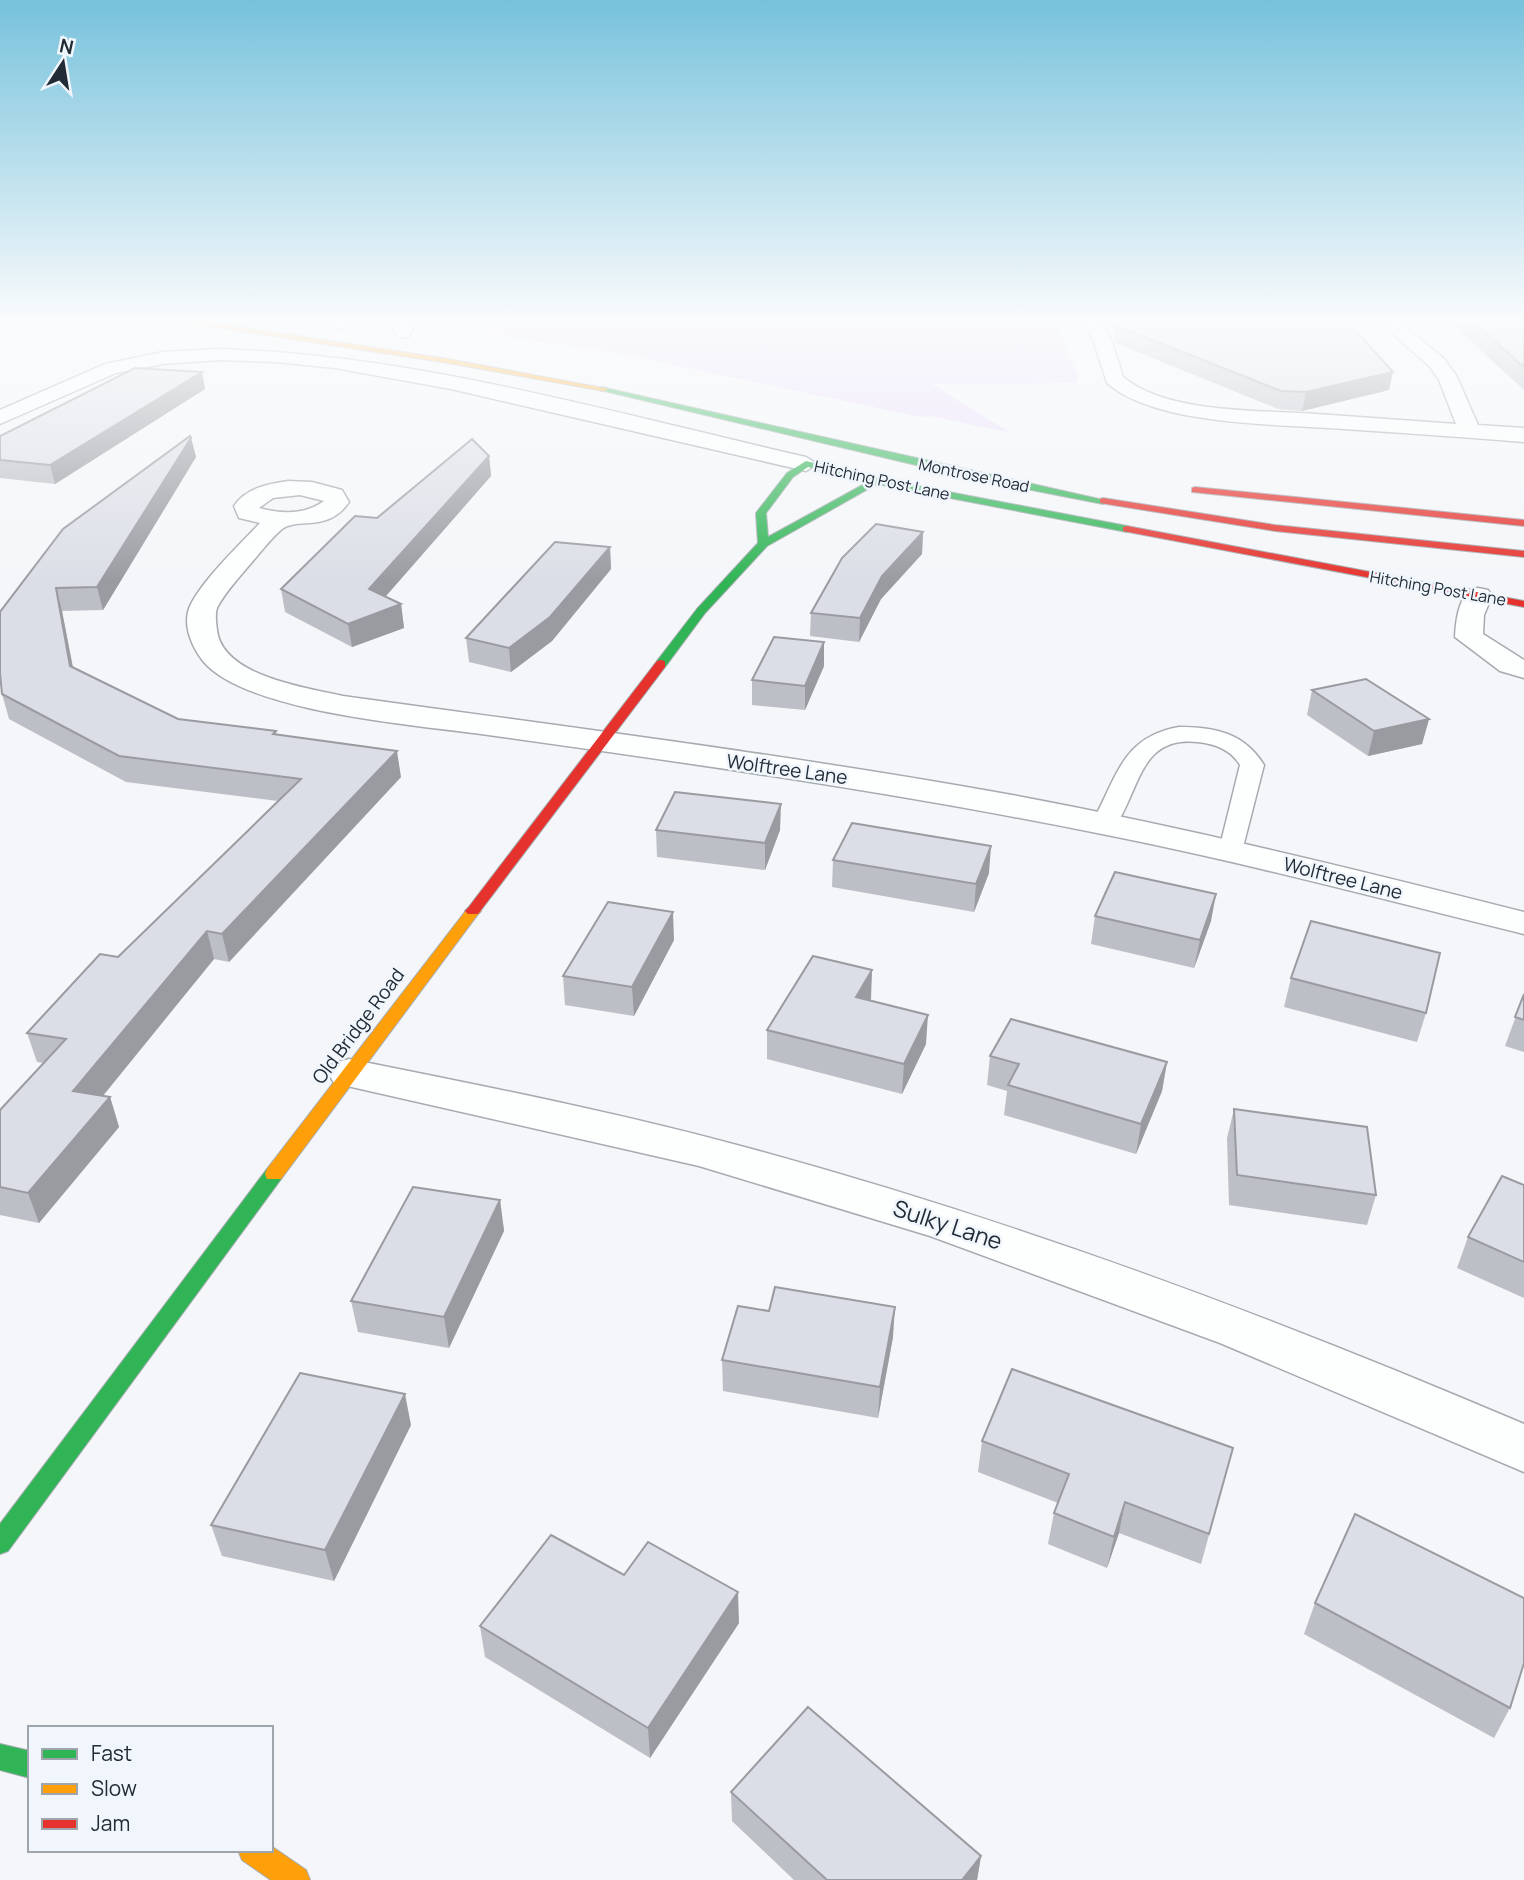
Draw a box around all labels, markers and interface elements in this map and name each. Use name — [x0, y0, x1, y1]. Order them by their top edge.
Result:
north arrow — [28, 28, 98, 98]
text: N — [57, 32, 76, 61]
street label: Montrose Road — [917, 453, 1031, 497]
street label: Hitching Post Lane — [812, 455, 952, 505]
street label: Hitching Post Lane — [1368, 565, 1508, 611]
street label: Wolftree Lane — [725, 748, 849, 790]
street label: Wolftree Lane — [1281, 851, 1405, 905]
street label: Old Bridge Road — [306, 963, 410, 1089]
street label: Sulky Lane — [889, 1191, 1007, 1257]
legend — [28, 1726, 273, 1852]
text: Fast — [91, 1739, 132, 1767]
text: Slow — [91, 1774, 137, 1802]
text: Jam — [91, 1809, 130, 1837]

